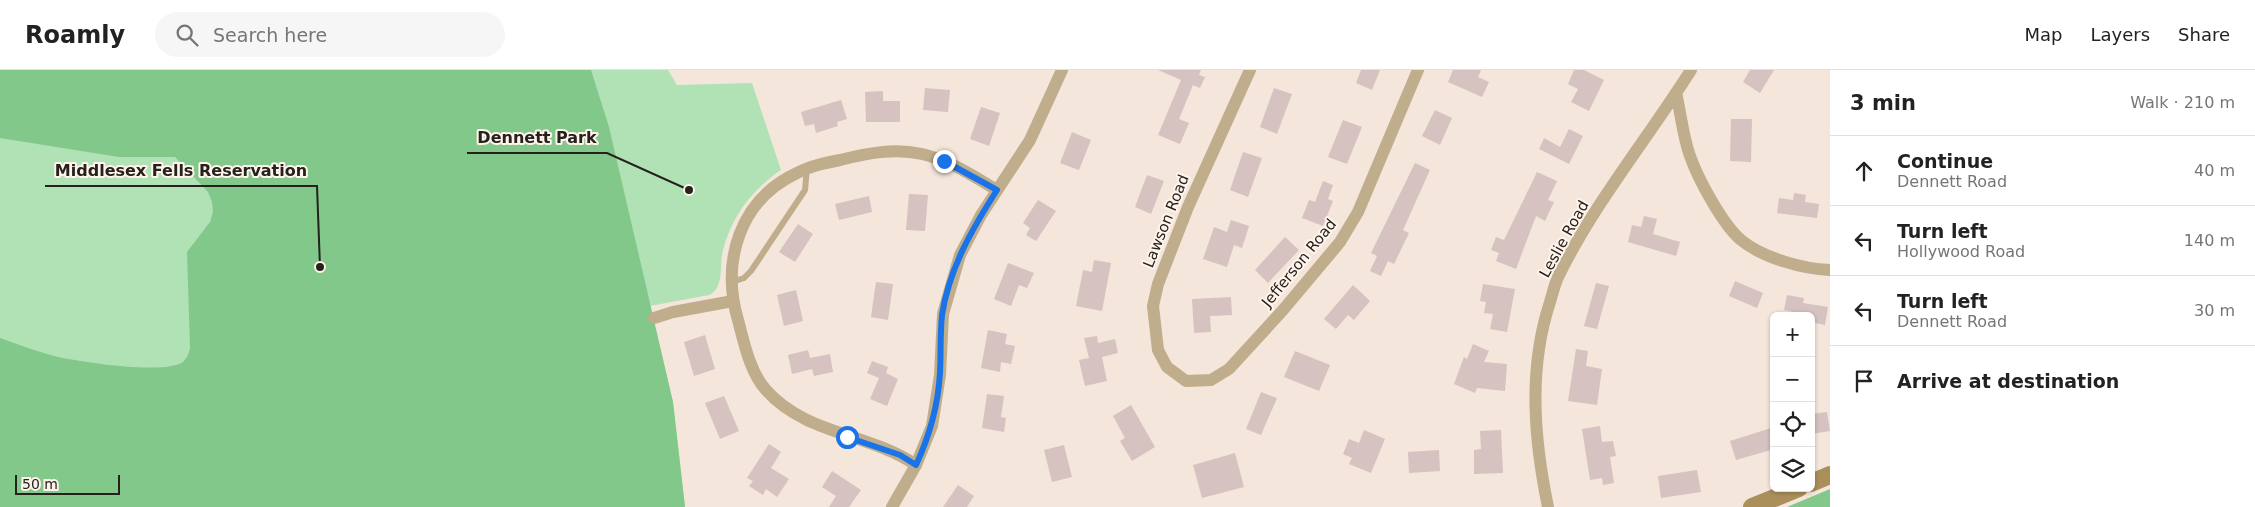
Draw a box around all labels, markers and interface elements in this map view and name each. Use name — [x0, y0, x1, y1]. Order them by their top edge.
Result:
search box — [155, 12, 505, 57]
text: Roamly — [25, 21, 125, 49]
icon: search — [173, 21, 201, 49]
text: Search here — [213, 24, 327, 46]
text: Map — [2024, 24, 2062, 45]
text: Layers — [2090, 24, 2150, 45]
text: Share — [2178, 24, 2230, 45]
text: 3 min — [1850, 91, 1916, 115]
text: Walk · 210 m — [2130, 93, 2235, 112]
callout: Dennett Park — [467, 122, 607, 153]
text: Dennett Park — [477, 128, 597, 147]
route end — [933, 150, 956, 173]
text: Continue — [1897, 150, 1993, 172]
callout: Middlesex Fells Reservation — [45, 155, 317, 186]
icon: ahead — [1850, 157, 1878, 185]
text: Middlesex Fells Reservation — [55, 161, 307, 180]
text: 40 m — [2194, 161, 2235, 180]
street label: Lawson Road — [1139, 172, 1193, 270]
text: Dennett Road — [1897, 172, 2007, 191]
street label: Leslie Road — [1535, 197, 1593, 281]
street label: Jefferson Road — [1257, 215, 1340, 312]
text: Turn left — [1897, 220, 1988, 242]
icon: left — [1850, 227, 1878, 255]
text: 140 m — [2184, 231, 2235, 250]
text: Hollywood Road — [1897, 242, 2025, 261]
text: Turn left — [1897, 290, 1988, 312]
icon: left — [1850, 297, 1878, 325]
text: 30 m — [2194, 301, 2235, 320]
map controls — [1770, 312, 1815, 492]
button: + — [1770, 312, 1815, 357]
text: Dennett Road — [1897, 312, 2007, 331]
button: − — [1770, 357, 1815, 402]
icon: arrive — [1850, 367, 1878, 395]
text: Arrive at destination — [1897, 370, 2119, 392]
button: locate — [1770, 402, 1815, 447]
route start — [836, 426, 859, 449]
button: layers — [1770, 447, 1815, 492]
scale bar — [15, 472, 120, 495]
text: 50 m — [22, 476, 58, 492]

